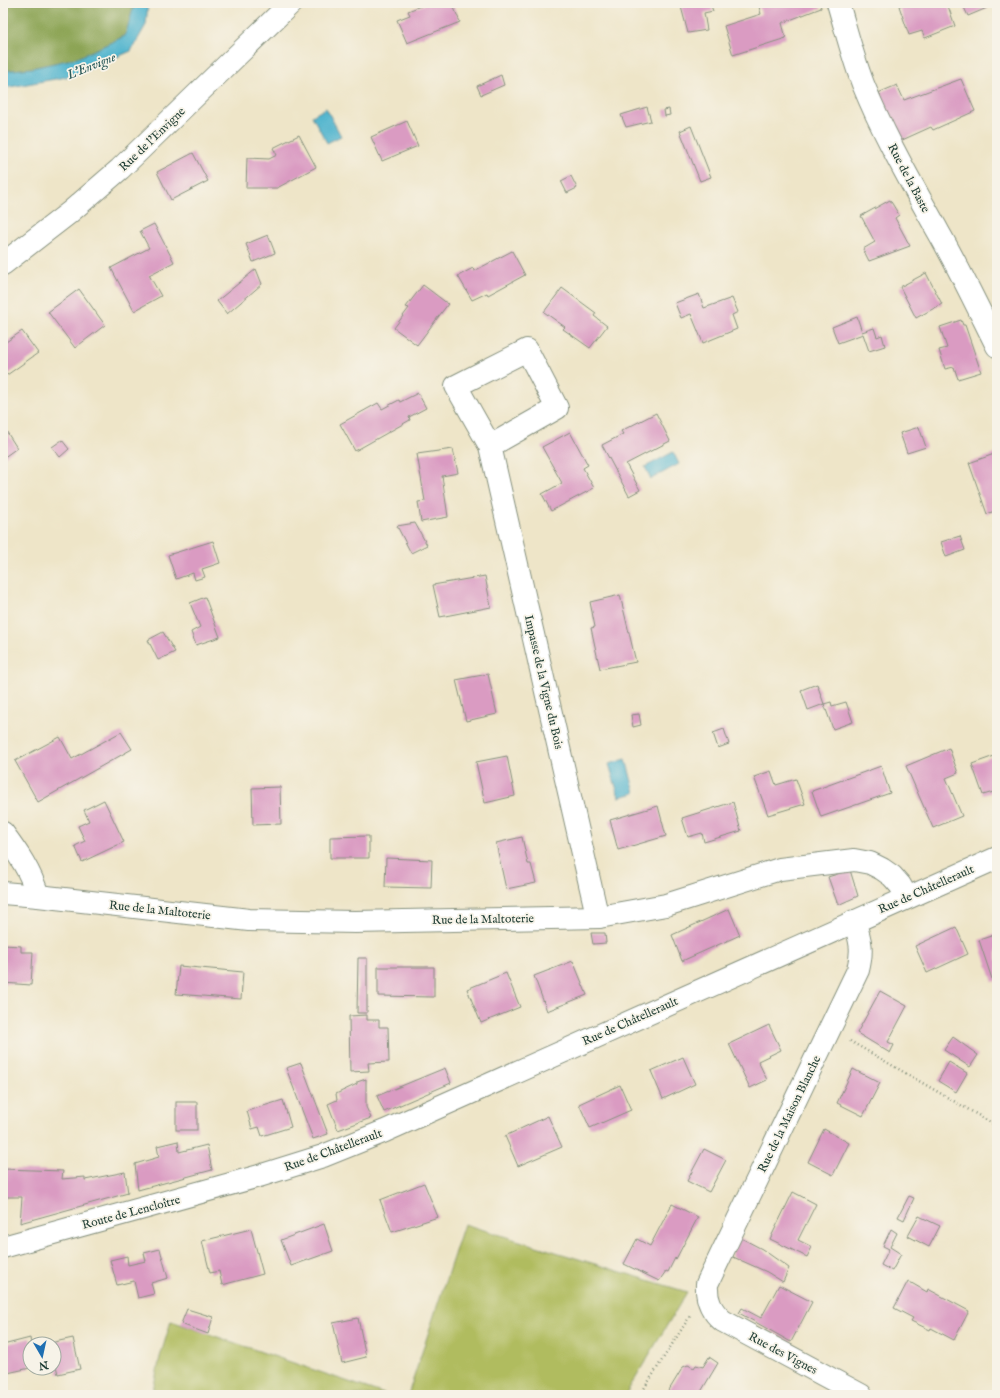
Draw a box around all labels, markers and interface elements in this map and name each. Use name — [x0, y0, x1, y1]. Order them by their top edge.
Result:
water label: L'Envigne — [64, 49, 119, 85]
street label: Rue de l'Envigne — [116, 104, 189, 175]
street label: Rue de la Baste — [884, 141, 933, 216]
street label: Impasse de la Vigne du Bois — [520, 613, 566, 751]
street label: Rue de Châtellerault — [876, 862, 976, 917]
street label: Rue de la Maltoterie — [108, 898, 212, 923]
street label: Rue de la Maltoterie — [432, 911, 535, 928]
street label: Rue de Châtellerault — [580, 994, 680, 1049]
street label: Rue de la Maison Blanche — [755, 1053, 825, 1175]
street label: Rue de Châtellerault — [282, 1126, 384, 1175]
street label: Route de Lencloître — [80, 1192, 182, 1233]
street label: Rue des Vignes — [746, 1329, 820, 1378]
north arrow — [22, 1336, 62, 1376]
text: N — [37, 1357, 50, 1373]

